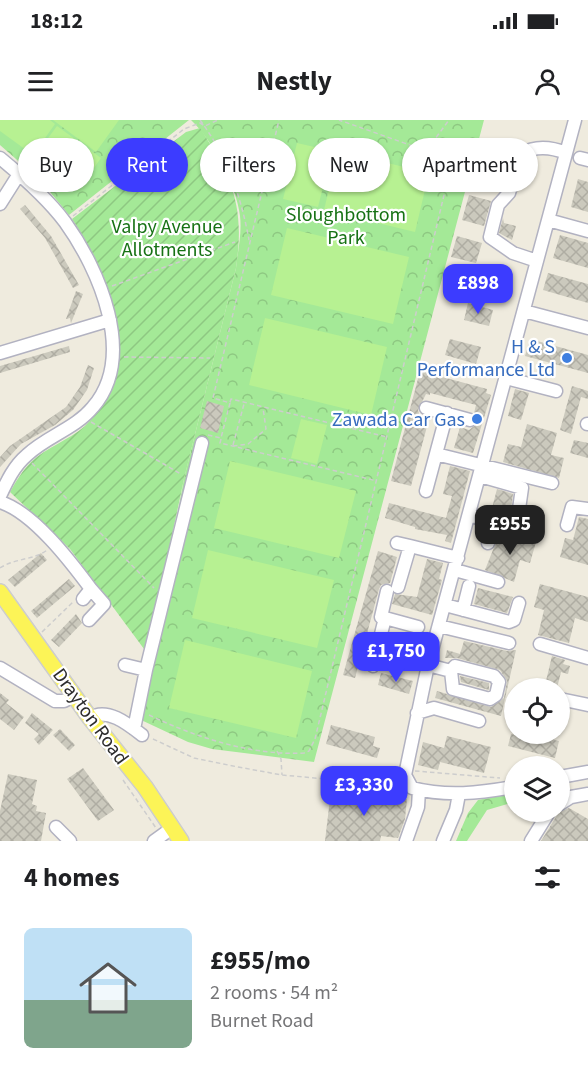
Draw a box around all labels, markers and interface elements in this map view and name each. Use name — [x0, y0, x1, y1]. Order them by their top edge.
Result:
text: 18:12 — [30, 5, 83, 37]
text: Nestly — [256, 62, 332, 101]
icon: menu — [24, 65, 57, 98]
icon: person — [531, 65, 564, 98]
chip: Buy — [18, 138, 94, 192]
chip: Rent — [106, 138, 188, 192]
chip: Filters — [200, 138, 296, 192]
chip: New — [308, 138, 390, 192]
chip: Apartment — [402, 138, 538, 192]
park label: Sloughbottom Park — [286, 201, 406, 252]
park label: Valpy Avenue Allotments — [111, 213, 223, 264]
pin: £898 — [442, 264, 514, 315]
text: £898 — [457, 269, 499, 297]
place label: H & S Performance Ltd — [417, 333, 555, 384]
marker: H & S Performance Ltd — [560, 351, 574, 365]
place label: Zawada Car Gas — [332, 406, 465, 434]
marker: Zawada Car Gas — [470, 412, 484, 426]
pin: £955 — [474, 505, 546, 556]
text: £955 — [489, 510, 531, 538]
pin: £1,750 — [347, 632, 445, 683]
text: £1,750 — [367, 637, 425, 665]
street label: Drayton Road — [46, 662, 135, 771]
map controls — [504, 678, 570, 822]
button: locate — [504, 678, 570, 744]
button: layers — [504, 756, 570, 822]
pin: £3,330 — [315, 766, 413, 817]
text: £3,330 — [335, 771, 393, 799]
text: 4 homes — [24, 859, 119, 896]
icon: filters — [531, 861, 564, 894]
text: £955/mo — [210, 942, 310, 979]
icon: home — [72, 952, 144, 1024]
text: 2 rooms · 54 m² — [210, 979, 338, 1007]
text: Burnet Road — [210, 1007, 314, 1035]

